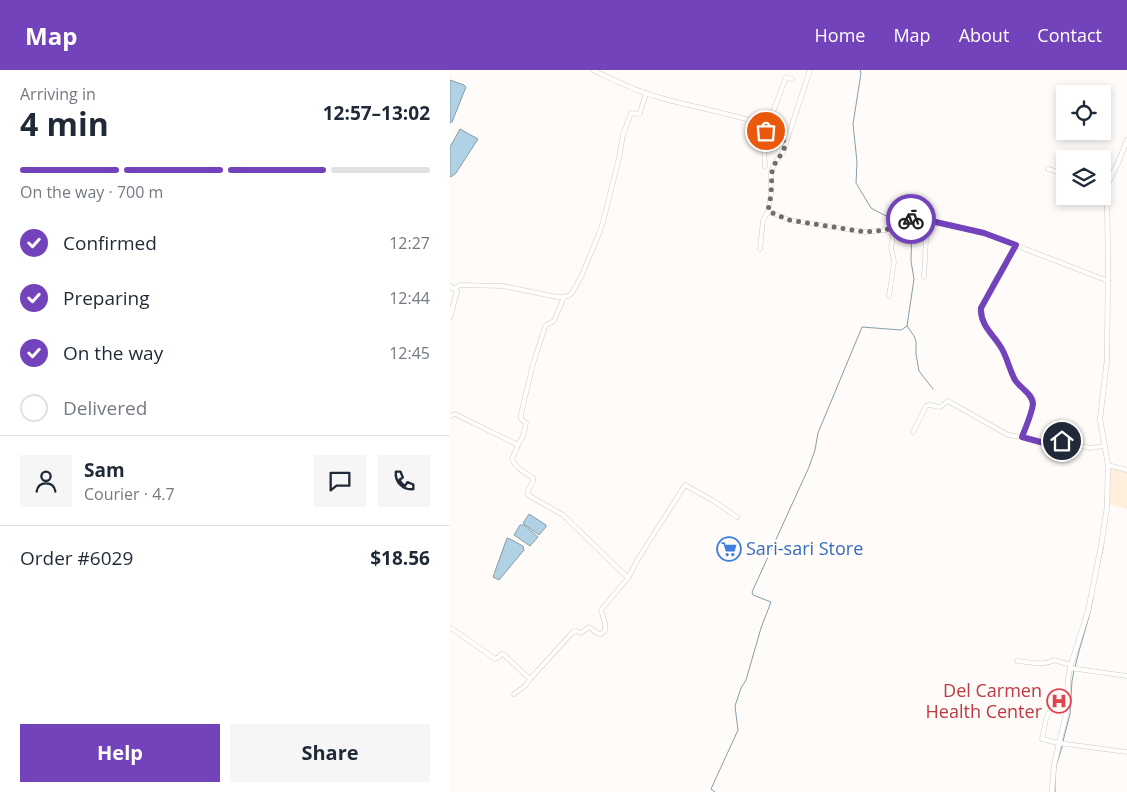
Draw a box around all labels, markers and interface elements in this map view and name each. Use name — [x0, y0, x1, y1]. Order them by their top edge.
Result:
text: Map — [25, 19, 77, 52]
text: Home — [815, 23, 865, 47]
text: Map — [893, 23, 931, 47]
text: About — [959, 23, 1009, 47]
text: Contact — [1037, 23, 1102, 47]
text: Arriving in — [20, 83, 96, 105]
map controls — [1056, 85, 1111, 205]
button: locate — [1056, 85, 1111, 140]
text: 12:57–13:02 — [323, 100, 430, 126]
text: 4 min — [20, 102, 109, 145]
pin — [745, 110, 787, 152]
icon: bag — [752, 117, 780, 145]
button: layers — [1056, 150, 1111, 205]
text: On the way · 700 m — [20, 181, 163, 203]
courier — [886, 194, 936, 244]
icon: bike — [897, 205, 925, 233]
icon: check — [20, 229, 48, 257]
text: Confirmed — [63, 230, 157, 256]
text: 12:27 — [389, 232, 430, 254]
icon: check — [20, 284, 48, 312]
text: Preparing — [63, 285, 150, 311]
text: 12:44 — [389, 287, 430, 309]
icon: check — [20, 339, 48, 367]
text: On the way — [63, 340, 163, 366]
text: 12:45 — [389, 342, 430, 364]
text: Delivered — [63, 395, 147, 421]
pin — [1041, 420, 1083, 462]
icon: home — [1048, 427, 1076, 455]
button: person — [20, 455, 72, 507]
button: chat — [314, 455, 366, 507]
button: phone — [378, 455, 430, 507]
text: Sam — [84, 457, 125, 483]
text: Courier · 4.7 — [84, 483, 175, 505]
supermarket icon: Sari-sari Store — [716, 536, 742, 562]
place label: Sari-sari Store — [746, 536, 863, 560]
text: Order #6029 — [20, 545, 133, 571]
text: $18.56 — [370, 545, 430, 571]
place label: Del Carmen Health Center — [926, 678, 1043, 723]
hospital icon: Del Carmen Health Center — [1046, 688, 1072, 714]
button: Help — [20, 724, 220, 782]
button: Share — [230, 724, 430, 782]

